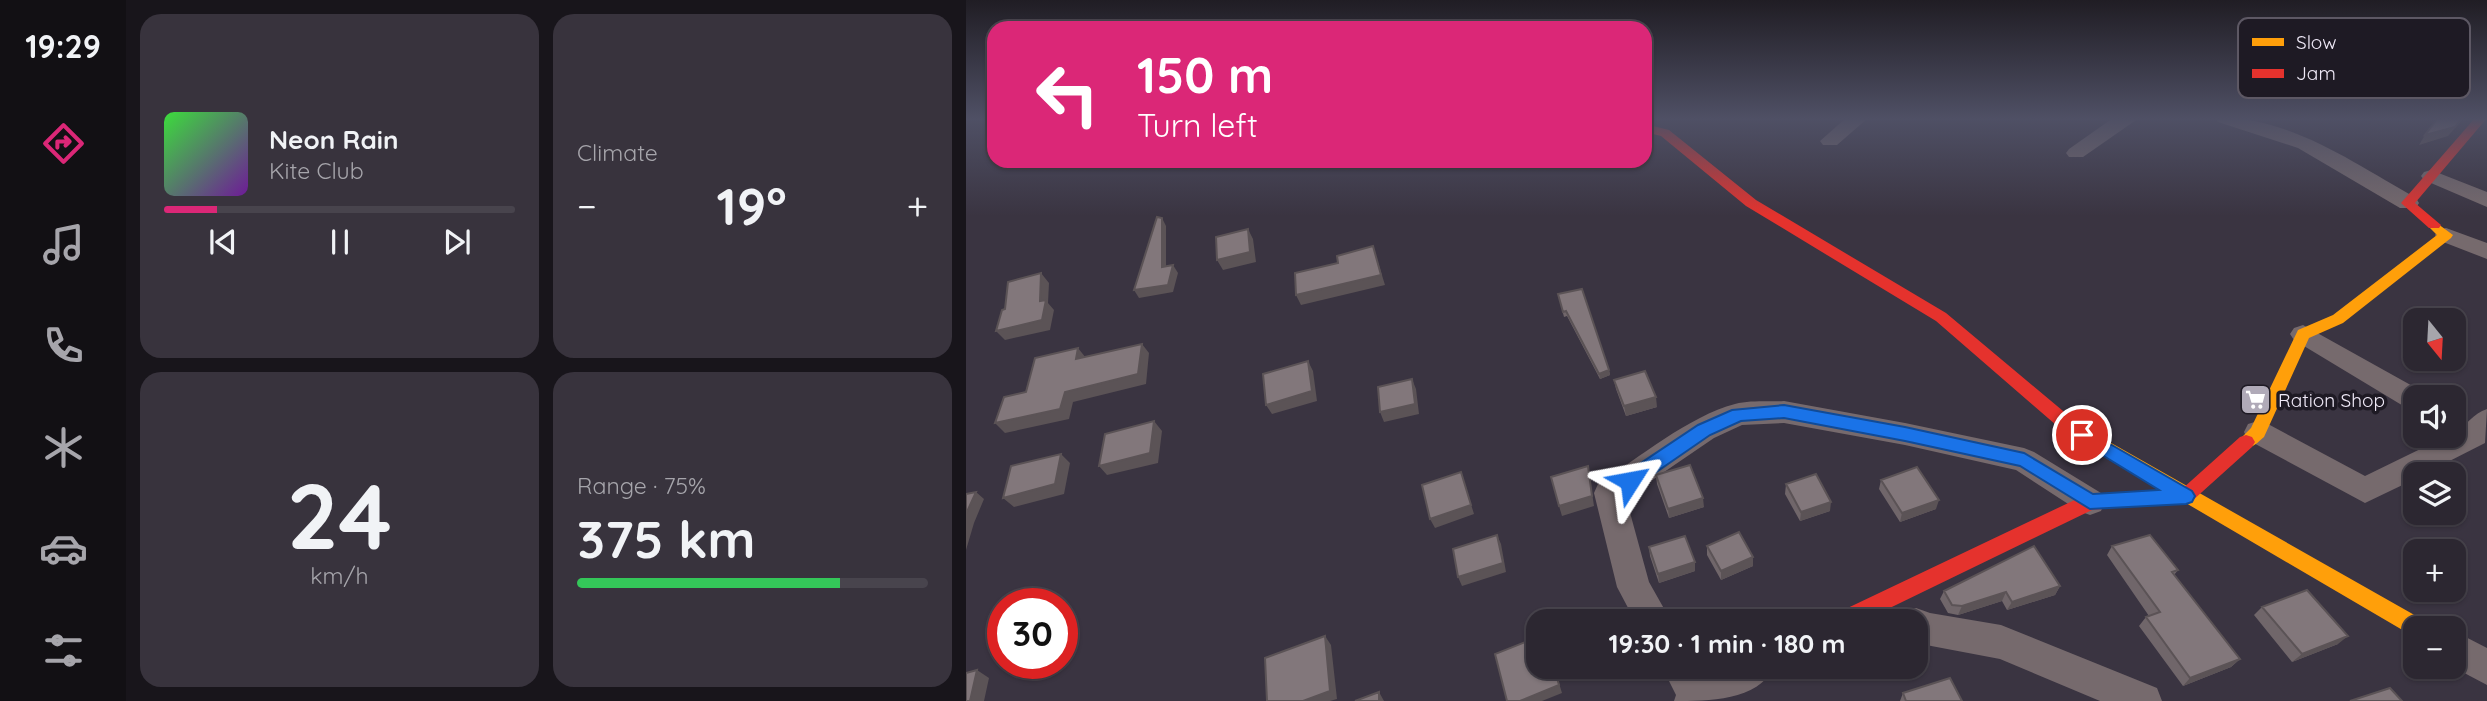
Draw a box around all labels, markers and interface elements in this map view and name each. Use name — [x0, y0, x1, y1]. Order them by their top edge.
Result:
legend — [2238, 18, 2470, 98]
text: 19:29 — [25, 26, 101, 66]
text: Slow — [2296, 30, 2337, 54]
text: 150 m — [1137, 44, 1273, 105]
icon: left — [1022, 49, 1113, 140]
text: Jam — [2296, 61, 2336, 85]
text: Turn left — [1137, 105, 1258, 145]
icon: directions — [39, 119, 88, 168]
text: Neon Rain — [269, 123, 398, 156]
text: Climate — [577, 138, 658, 167]
text: Kite Club — [269, 156, 364, 185]
text: 19° — [717, 173, 787, 238]
text: − — [577, 182, 597, 230]
text: + — [907, 182, 928, 230]
icon: music — [39, 220, 88, 269]
icon: previous — [204, 223, 242, 261]
icon: pause — [321, 223, 359, 261]
icon: next — [438, 223, 476, 261]
north arrow — [2403, 308, 2466, 371]
map controls — [2403, 308, 2466, 679]
icon: phone — [39, 321, 88, 370]
supermarket icon: Ration Shop — [2238, 383, 2272, 417]
button: sound — [2403, 385, 2466, 448]
place label: Ration Shop — [2278, 388, 2385, 412]
pin — [2052, 405, 2112, 465]
icon: arrive — [2063, 416, 2101, 454]
icon: climate — [39, 423, 88, 472]
position arrow — [1593, 444, 1667, 518]
text: 24 — [287, 458, 392, 572]
button: layers — [2403, 462, 2466, 525]
text: Range · 75% — [577, 471, 706, 500]
text: 375 km — [577, 506, 756, 571]
icon: car — [39, 524, 88, 573]
button: + — [2403, 539, 2466, 602]
text: km/h — [310, 561, 369, 590]
speed limit sign: 30 — [987, 588, 1078, 679]
button: − — [2403, 616, 2466, 679]
icon: filters — [39, 626, 88, 675]
text: 19:30 · 1 min · 180 m — [1608, 627, 1846, 660]

